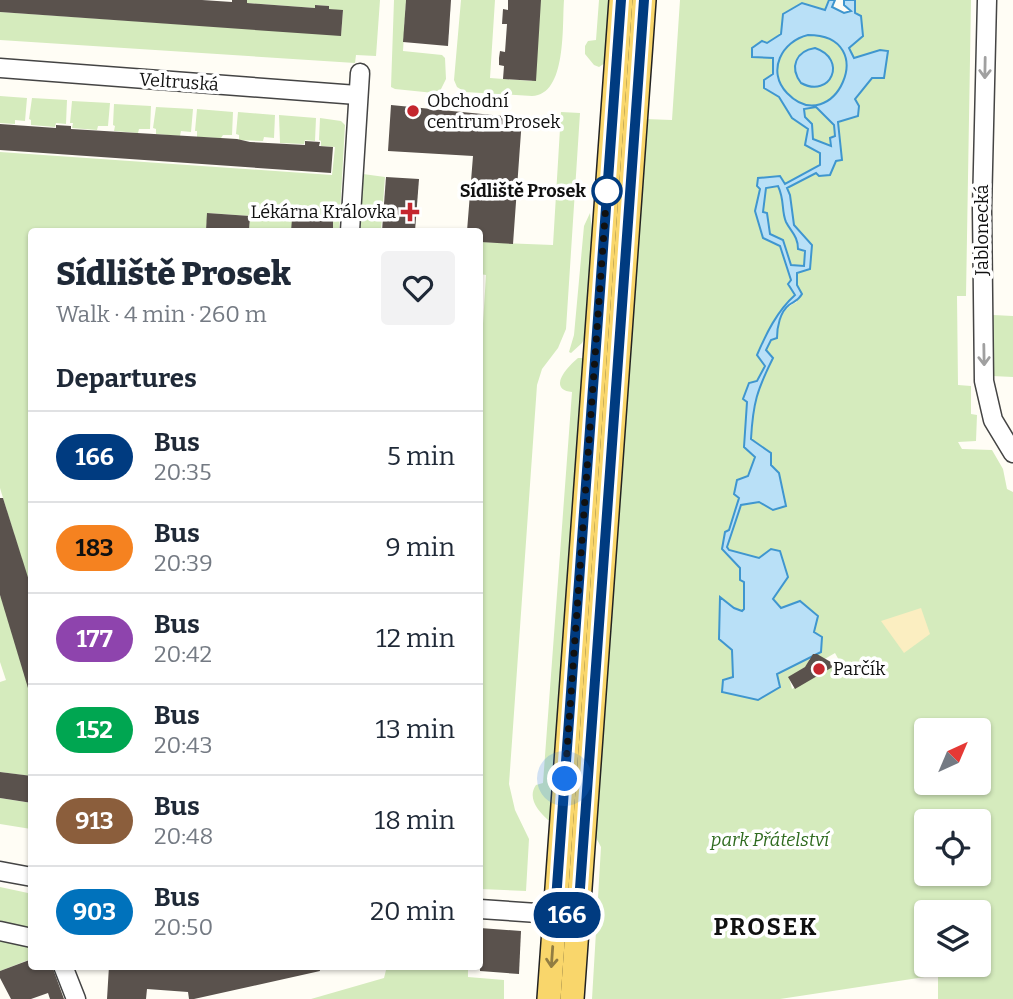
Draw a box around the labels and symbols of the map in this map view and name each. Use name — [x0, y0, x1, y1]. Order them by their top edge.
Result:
one-way arrow — [978, 56, 992, 79]
street label: Veltruská — [138, 68, 220, 96]
place label: Obchodní centrum Prosek — [427, 90, 561, 133]
marker: Obchodní centrum Prosek — [405, 103, 421, 119]
marker: Sídliště Prosek — [592, 176, 622, 206]
place label: Sídliště Prosek — [460, 180, 586, 202]
street label: Jablonecká — [971, 184, 993, 277]
place label: Lékárna Královka — [251, 201, 396, 223]
marker: Lékárna Královka — [402, 204, 418, 220]
one-way arrow — [977, 343, 990, 366]
place label: Parčík — [833, 658, 886, 680]
marker: Parčík — [811, 661, 827, 677]
north arrow — [914, 718, 990, 794]
your location — [547, 761, 582, 796]
park label: park Přátelství — [710, 829, 831, 851]
line badge: 166 — [527, 892, 607, 938]
district label: PROSEK — [713, 913, 819, 941]
one-way arrow — [545, 945, 558, 967]

